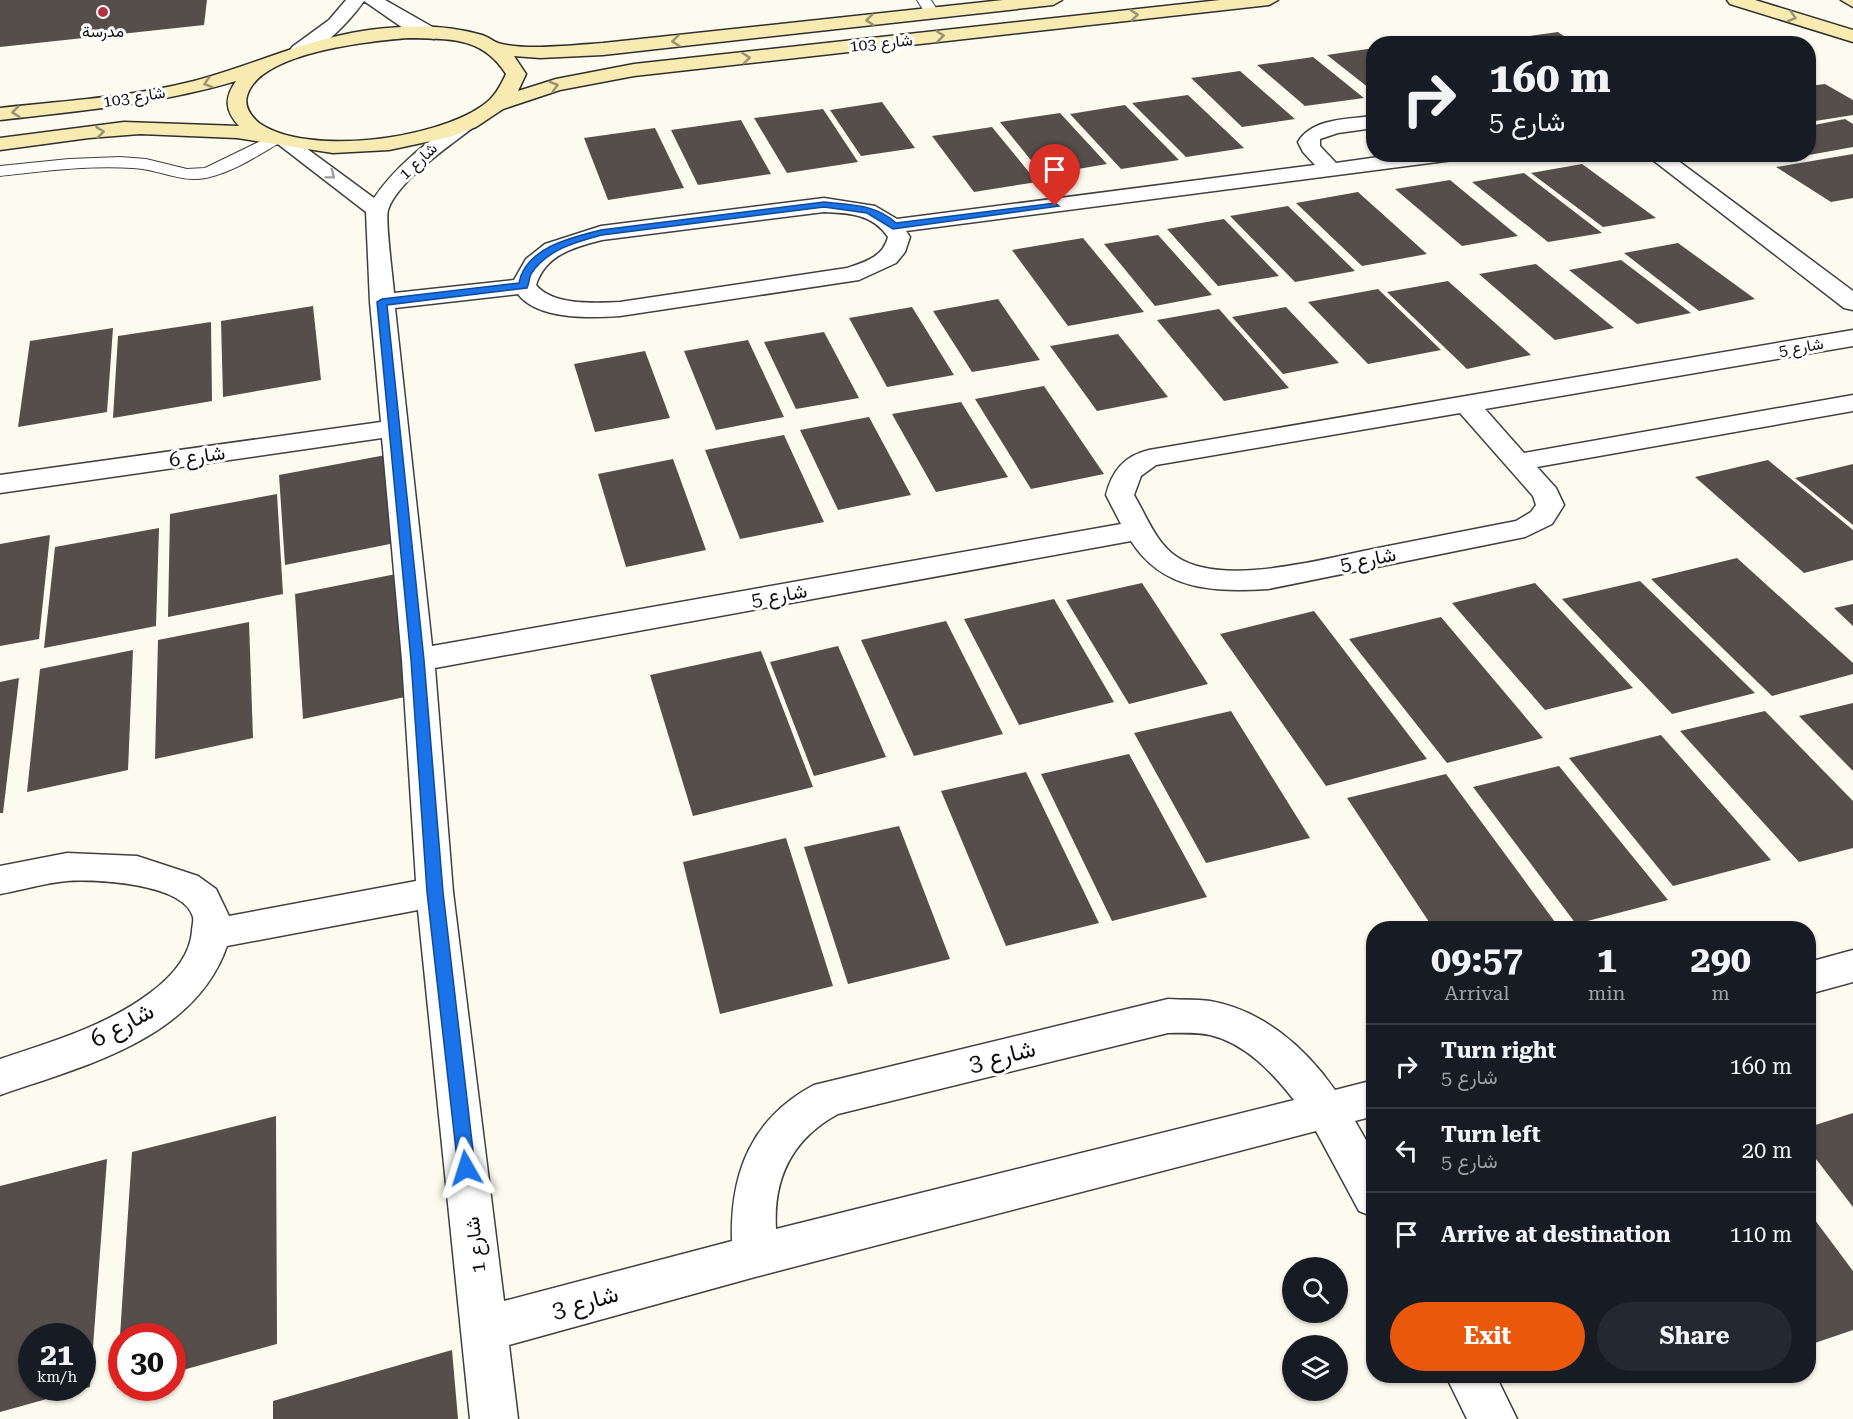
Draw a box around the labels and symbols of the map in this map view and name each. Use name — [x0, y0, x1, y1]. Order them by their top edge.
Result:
marker: مدرسة — [96, 5, 110, 19]
one-way arrow — [1129, 9, 1138, 22]
one-way arrow — [1786, 10, 1797, 22]
one-way arrow — [865, 13, 874, 26]
place label: مدرسة — [82, 22, 124, 42]
street label: شارع 103 — [849, 30, 914, 58]
one-way arrow — [935, 30, 945, 43]
one-way arrow — [671, 34, 681, 47]
one-way arrow — [742, 52, 751, 65]
one-way arrow — [203, 76, 214, 88]
one-way arrow — [548, 81, 559, 93]
street label: شارع 103 — [101, 83, 167, 113]
one-way arrow — [11, 105, 20, 118]
one-way arrow — [95, 126, 104, 139]
street label: شارع 1 — [395, 139, 442, 185]
pin — [1029, 144, 1080, 206]
one-way arrow — [325, 167, 336, 178]
street label: شارع 5 — [1777, 334, 1825, 362]
street label: شارع 6 — [167, 440, 227, 474]
street label: شارع 5 — [1338, 542, 1398, 578]
street label: شارع 5 — [749, 578, 809, 614]
street label: شارع 6 — [85, 997, 159, 1055]
street label: شارع 3 — [966, 1034, 1039, 1080]
position arrow — [434, 1136, 498, 1200]
street label: شارع 1 — [460, 1215, 492, 1275]
street label: شارع 3 — [549, 1280, 622, 1326]
speed limit sign: 30 — [108, 1323, 186, 1401]

